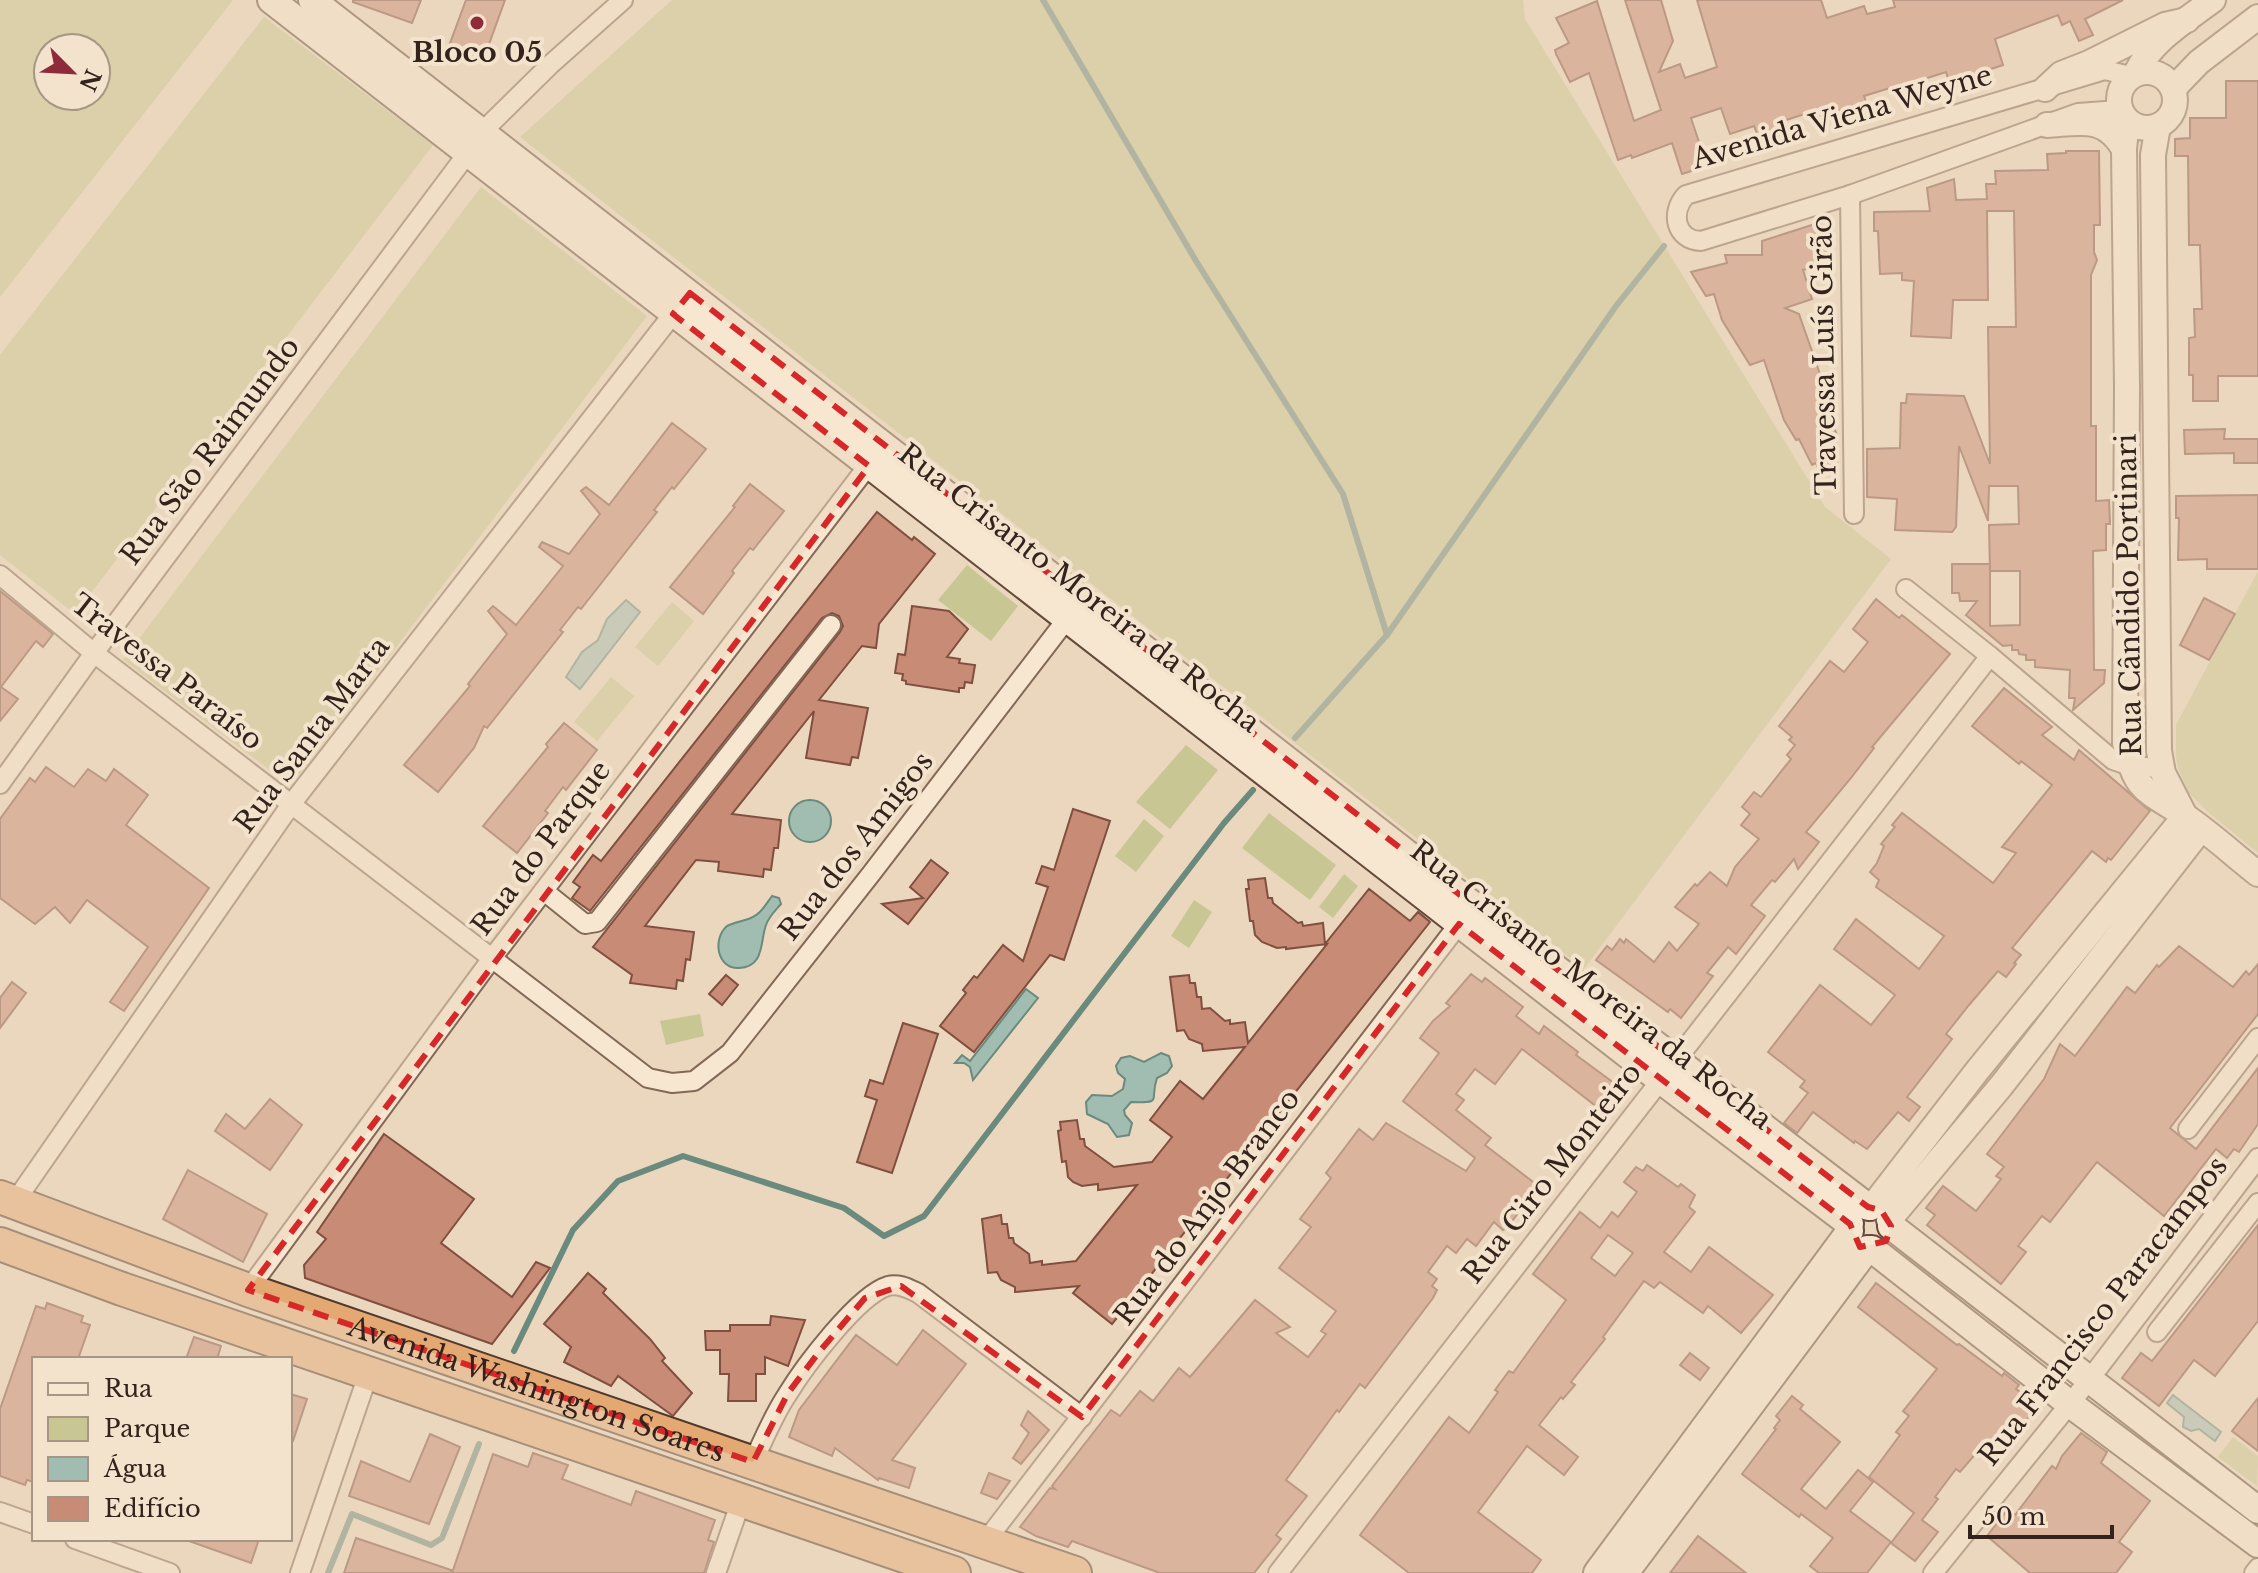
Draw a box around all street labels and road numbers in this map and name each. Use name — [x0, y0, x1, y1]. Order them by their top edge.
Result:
street label: Avenida Viena Weyne — [1687, 57, 1996, 177]
street label: Travessa Luís Girão — [1804, 214, 1844, 496]
street label: Rua São Raimundo — [113, 330, 307, 572]
street label: Rua Cândido Portinari — [2109, 433, 2149, 757]
street label: Rua Crisanto Moreira da Rocha — [891, 436, 1267, 740]
street label: Travessa Paraíso — [64, 586, 270, 758]
street label: Rua Santa Marta — [227, 630, 397, 840]
street label: Rua dos Amigos — [771, 745, 941, 947]
street label: Rua do Parque — [464, 754, 618, 942]
street label: Rua Crisanto Moreira da Rocha — [1403, 833, 1779, 1137]
street label: Rua Ciro Monteiro — [1455, 1056, 1649, 1290]
street label: Rua do Anjo Branco — [1107, 1082, 1307, 1332]
street label: Rua Francisco Paracampos — [1971, 1149, 2235, 1473]
street label: Avenida Washington Soares — [343, 1308, 730, 1469]

